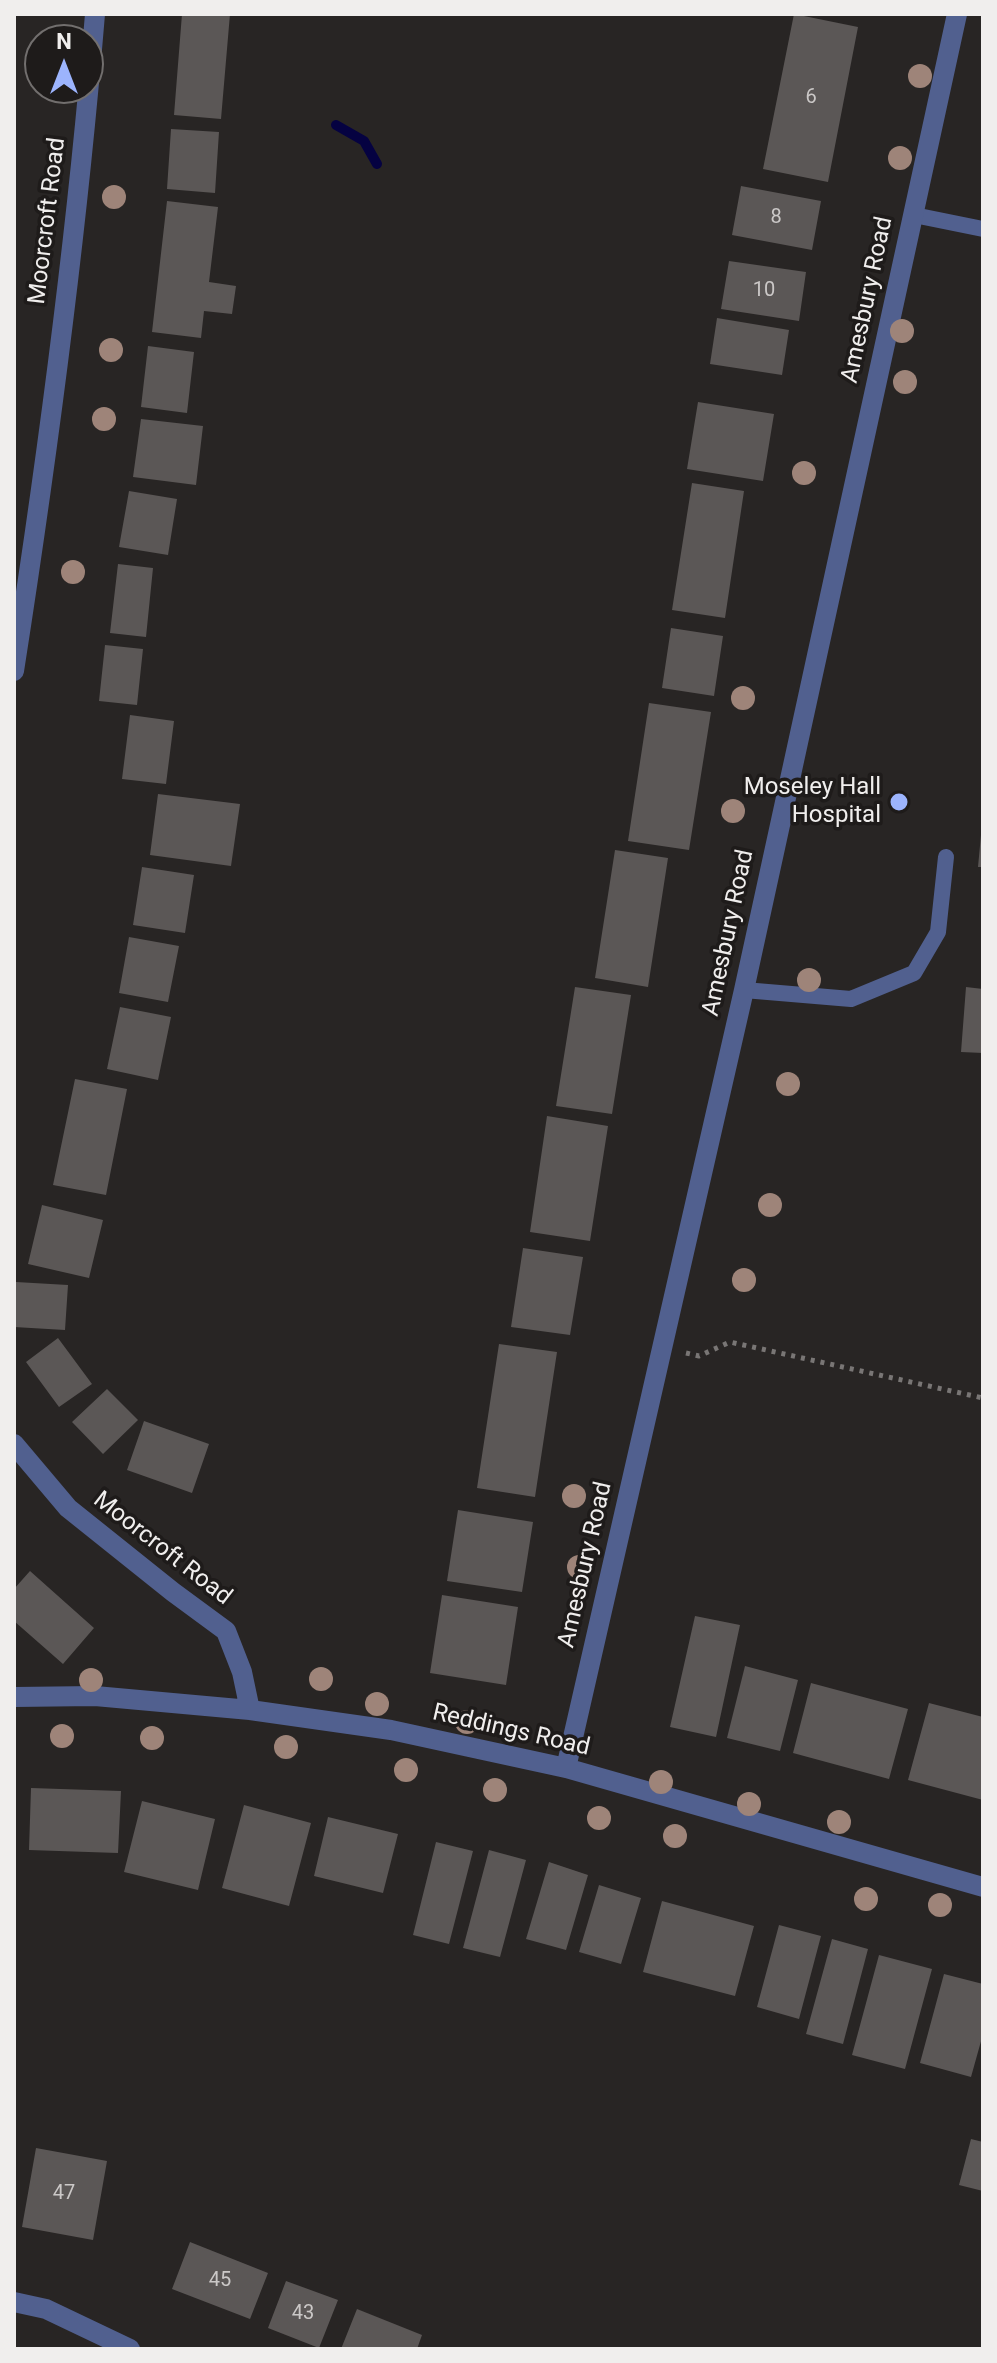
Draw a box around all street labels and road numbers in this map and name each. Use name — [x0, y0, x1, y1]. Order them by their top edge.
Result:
street label: Moorcroft Road — [23, 136, 73, 306]
street label: Amesbury Road — [836, 214, 900, 386]
street label: Amesbury Road — [697, 847, 761, 1019]
street label: Amesbury Road — [553, 1479, 619, 1651]
street label: Moorcroft Road — [87, 1486, 237, 1612]
street label: Reddings Road — [430, 1699, 592, 1763]

